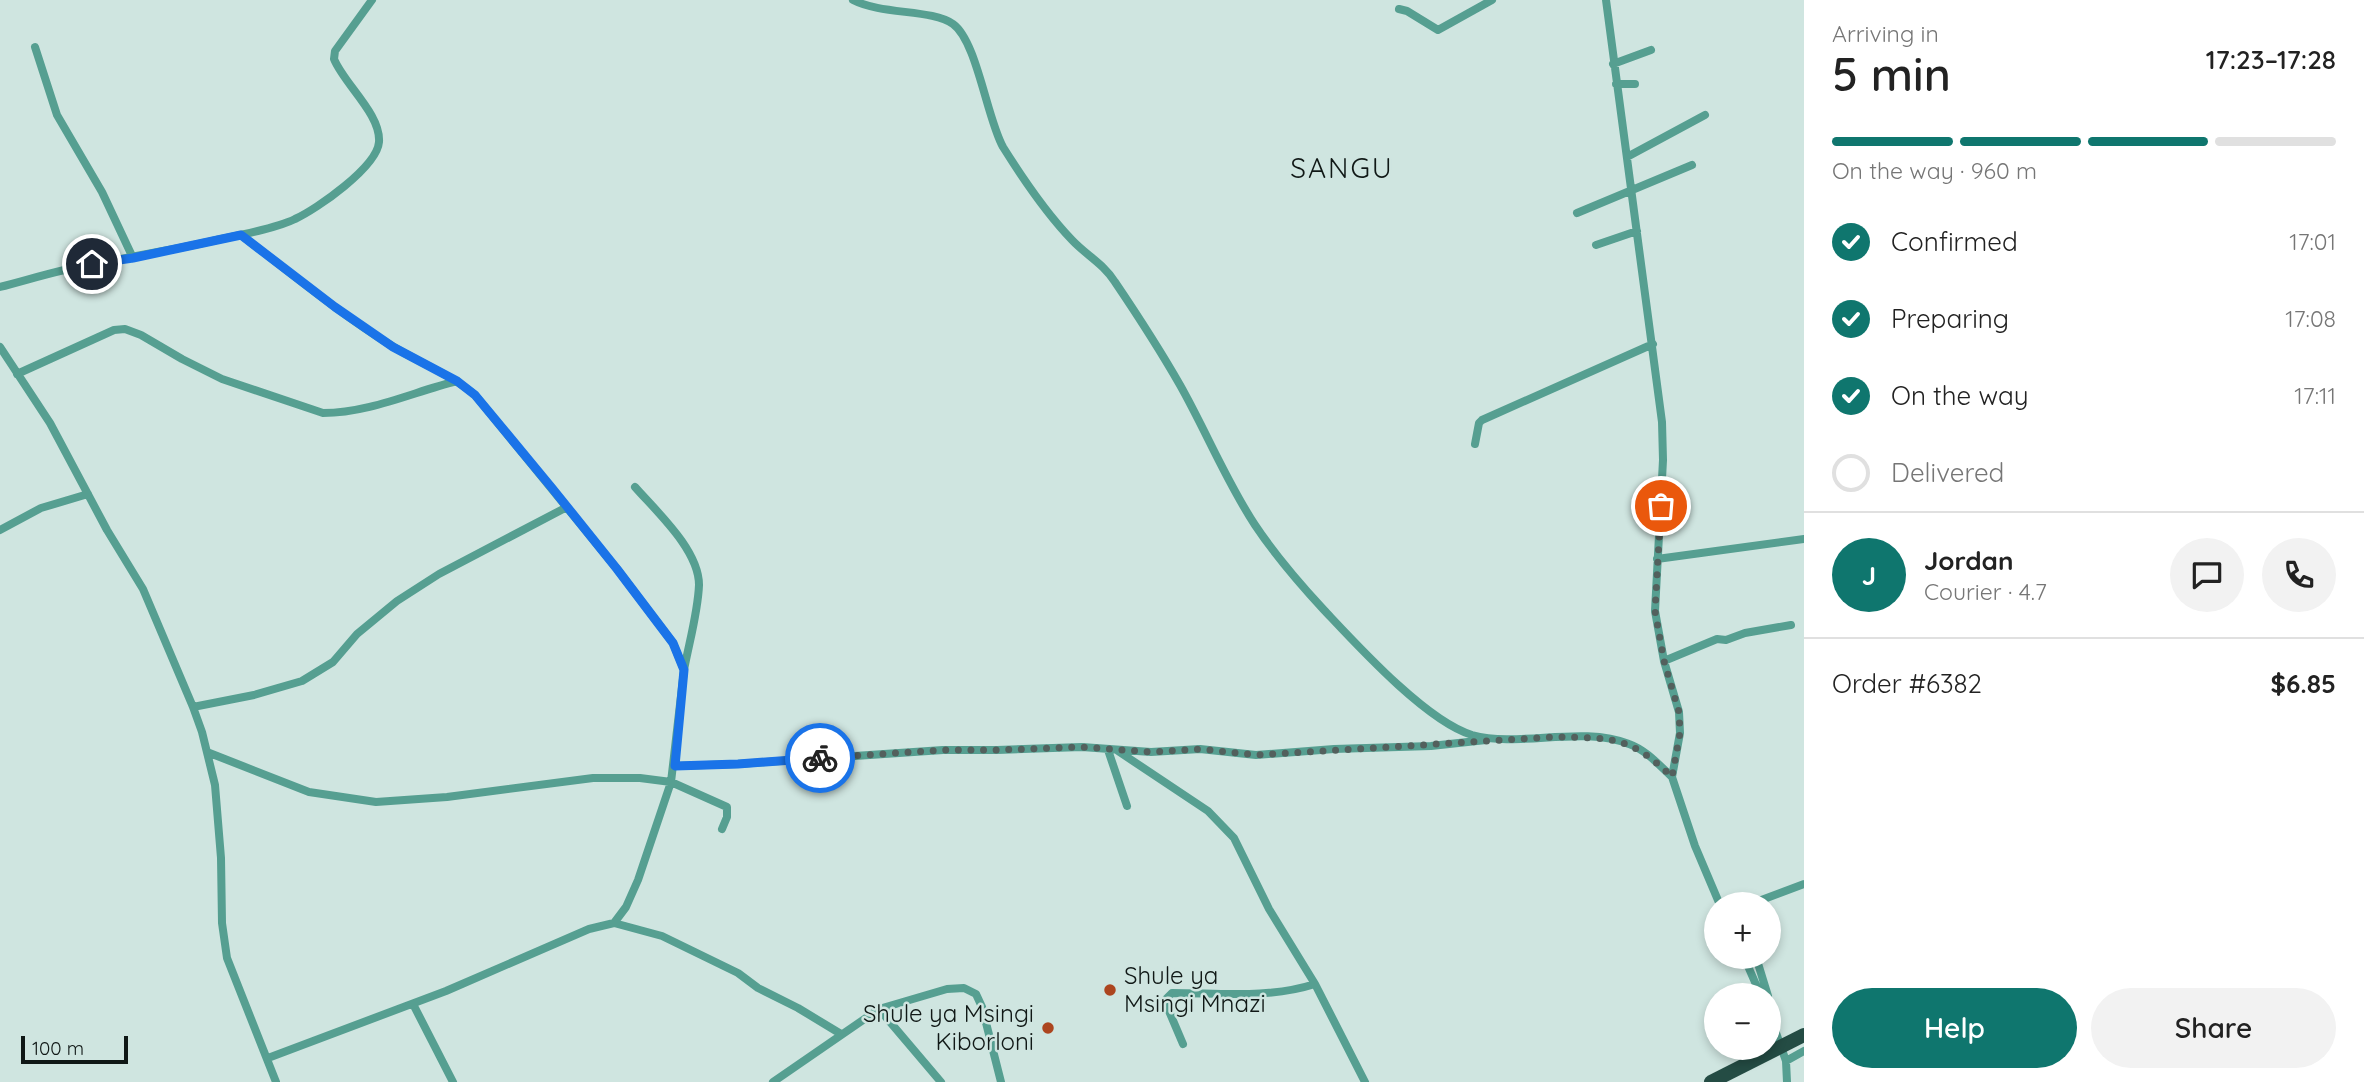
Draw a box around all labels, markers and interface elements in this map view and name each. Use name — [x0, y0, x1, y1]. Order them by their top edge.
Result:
text: Arriving in — [1832, 19, 1939, 48]
text: 17:23–17:28 — [2206, 43, 2336, 76]
text: 5 min — [1832, 45, 1951, 103]
district label: SANGU — [1290, 150, 1394, 185]
text: On the way · 960 m — [1832, 156, 2037, 185]
icon: check — [1832, 223, 1870, 261]
text: Confirmed — [1891, 225, 2018, 258]
text: 17:01 — [2289, 227, 2336, 256]
pin — [62, 234, 122, 294]
icon: home — [73, 245, 111, 283]
icon: check — [1832, 300, 1870, 338]
text: Preparing — [1891, 302, 2009, 335]
text: 17:08 — [2285, 304, 2336, 333]
icon: check — [1832, 377, 1870, 415]
text: On the way — [1891, 379, 2029, 412]
text: 17:11 — [2294, 381, 2336, 410]
text: Delivered — [1891, 456, 2004, 489]
pin — [1631, 476, 1691, 536]
icon: bag — [1642, 487, 1680, 525]
button: chat — [2170, 538, 2244, 612]
button: phone — [2262, 538, 2336, 612]
text: Jordan — [1924, 544, 2013, 577]
text: J — [1862, 559, 1876, 592]
text: Courier · 4.7 — [1924, 577, 2047, 606]
text: Order #6382 — [1832, 667, 1982, 700]
text: $6.85 — [2270, 667, 2336, 700]
courier — [785, 723, 855, 793]
icon: bike — [801, 739, 839, 777]
map controls — [1704, 892, 1781, 1060]
button: + — [1704, 892, 1781, 969]
place label: Shule ya Msingi Mnazi — [1124, 960, 1266, 1018]
marker: Shule ya Msingi Mnazi — [1102, 982, 1118, 998]
button: − — [1704, 983, 1781, 1060]
button: Help — [1832, 988, 2077, 1068]
button: Share — [2091, 988, 2336, 1068]
place label: Shule ya Msingi Kiborloni — [863, 998, 1034, 1056]
marker: Shule ya Msingi Kiborloni — [1040, 1020, 1056, 1036]
scale bar — [21, 1033, 128, 1065]
text: 100 m — [32, 1036, 84, 1060]

